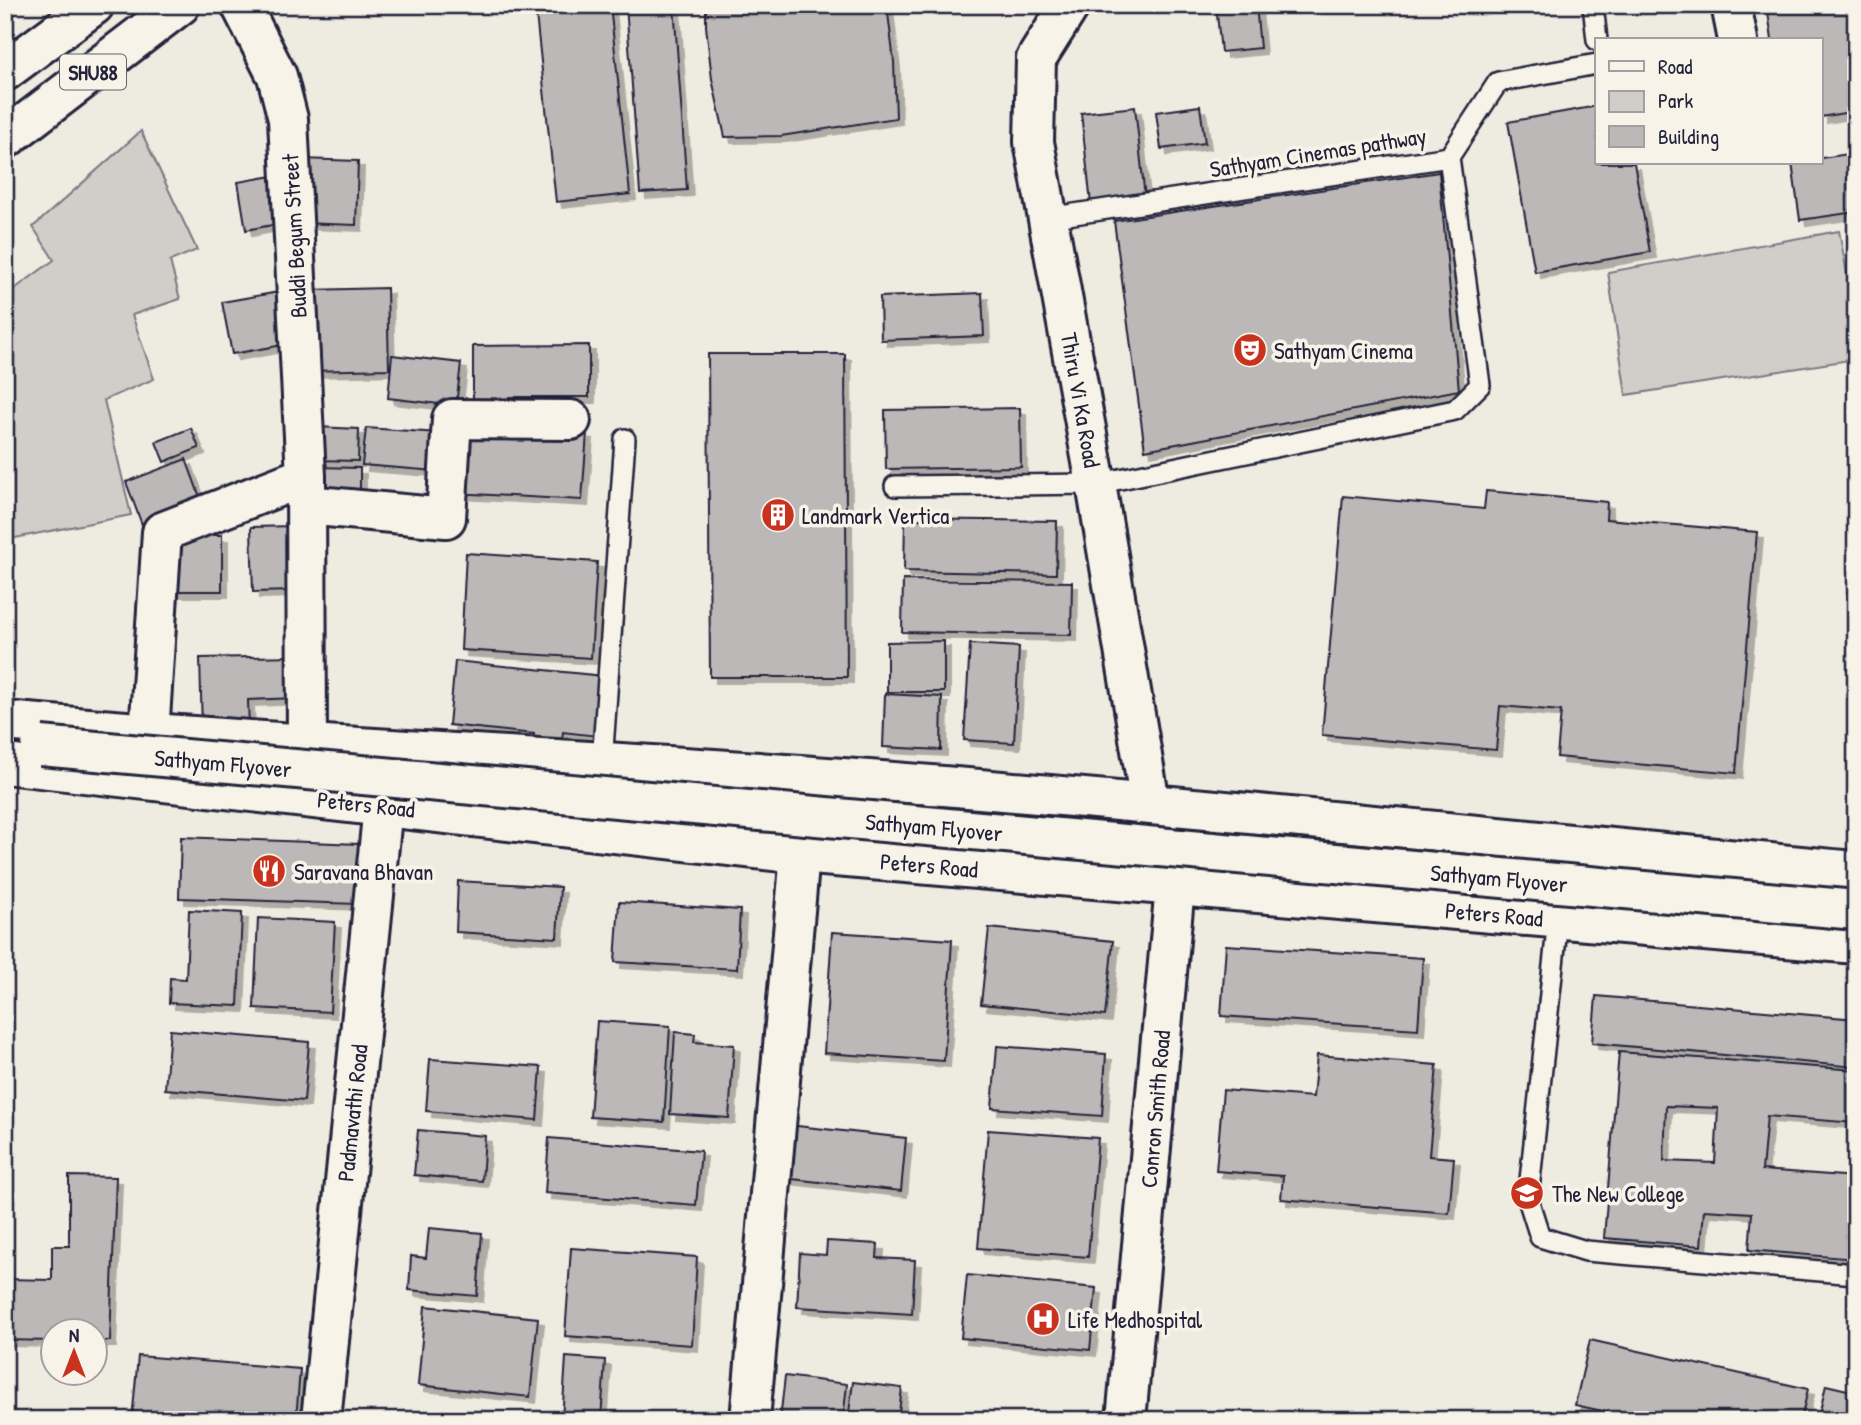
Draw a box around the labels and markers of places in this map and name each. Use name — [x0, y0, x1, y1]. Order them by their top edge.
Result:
theatre icon: Sathyam Cinema — [1231, 331, 1269, 369]
place label: Sathyam Cinema — [1274, 335, 1413, 366]
building icon: Landmark Vertica — [759, 496, 797, 534]
place label: Landmark Vertica — [802, 500, 949, 531]
restaurant icon: Saravana Bhavan — [250, 852, 288, 890]
place label: Saravana Bhavan — [294, 856, 433, 887]
school or university icon: The New College — [1508, 1174, 1546, 1212]
place label: The New College — [1552, 1178, 1685, 1209]
hospital icon: Life Medhospital — [1024, 1300, 1062, 1338]
place label: Life Medhospital — [1068, 1304, 1203, 1335]

